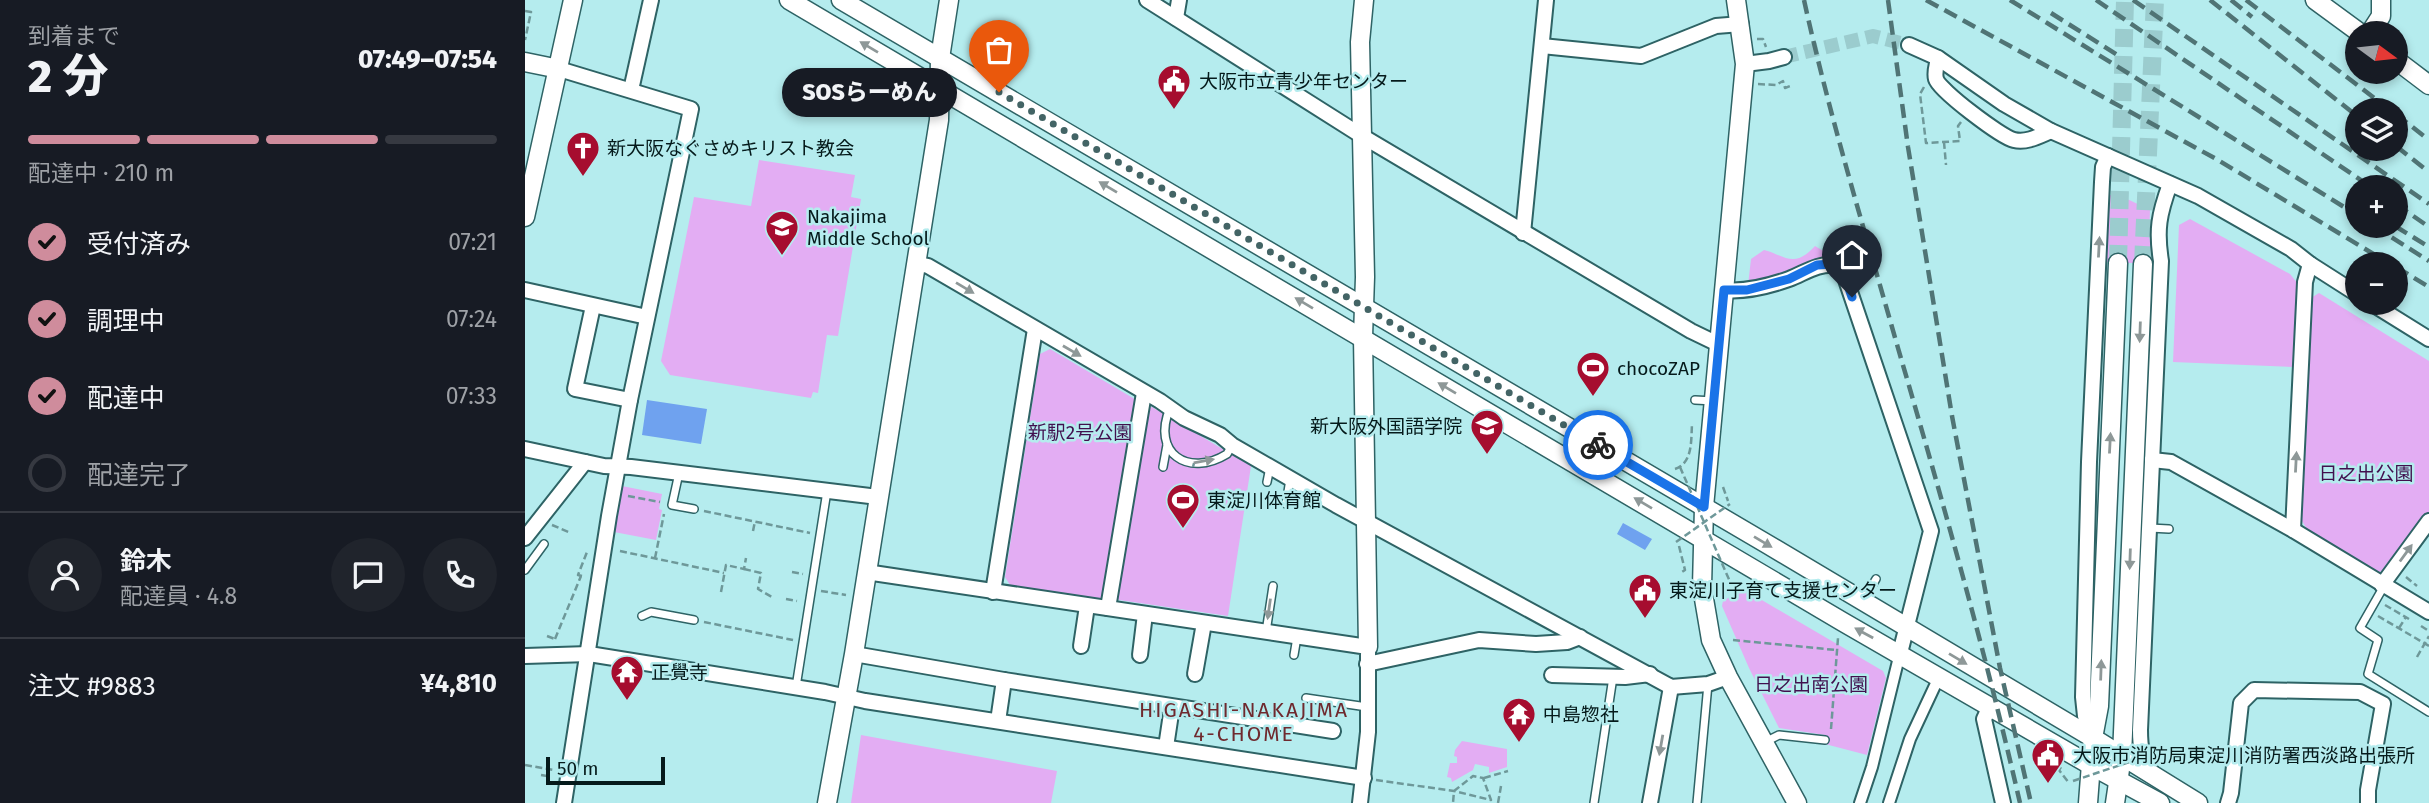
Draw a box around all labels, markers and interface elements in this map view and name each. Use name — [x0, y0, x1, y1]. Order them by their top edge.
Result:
pin — [969, 20, 1029, 92]
north arrow — [2345, 21, 2408, 84]
map controls — [2345, 21, 2408, 315]
text: 到着まで — [28, 22, 120, 50]
icon: bag — [980, 31, 1018, 69]
one-way arrow — [860, 41, 879, 54]
text: 07:49–07:54 — [358, 44, 497, 75]
text: 2 分 — [28, 49, 109, 104]
public building icon: 大阪市立青少年センター — [1155, 62, 1193, 111]
callout: SOSらーめん — [782, 68, 957, 116]
place label: 大阪市立青少年センター — [1199, 70, 1408, 93]
text: SOSらーめん — [802, 78, 937, 106]
button: layers — [2345, 98, 2408, 161]
church icon: 新大阪なぐさめキリスト教会 — [564, 129, 602, 178]
place label: 新大阪なぐさめキリスト教会 — [607, 137, 854, 160]
text: 配達中 · 210 m — [28, 159, 174, 187]
button: + — [2345, 175, 2408, 238]
one-way arrow — [1098, 181, 1117, 193]
place label: Nakajima Middle School — [807, 205, 929, 250]
school or university icon: Nakajima Middle School — [763, 208, 801, 257]
icon: check — [28, 223, 66, 261]
pin — [1822, 225, 1882, 297]
text: 07:21 — [448, 228, 497, 256]
text: 受付済み — [87, 229, 191, 260]
icon: home — [1833, 236, 1871, 274]
one-way arrow — [2094, 236, 2105, 258]
button: − — [2345, 252, 2408, 315]
one-way arrow — [955, 282, 974, 294]
one-way arrow — [1294, 296, 1313, 309]
icon: check — [28, 300, 66, 338]
text: 07:24 — [446, 305, 497, 333]
text: 調理中 — [87, 306, 165, 337]
one-way arrow — [2134, 321, 2145, 343]
one-way arrow — [1063, 345, 1082, 357]
sports icon: chocoZAP — [1574, 349, 1612, 398]
place label: chocoZAP — [1617, 357, 1700, 380]
icon: check — [28, 377, 66, 415]
one-way arrow — [1438, 381, 1457, 394]
text: 07:33 — [446, 382, 497, 410]
text: 配達中 — [87, 383, 165, 414]
school or university icon: 新大阪外国語学院 — [1468, 407, 1506, 456]
courier — [1563, 410, 1633, 480]
place label: 新大阪外国語学院 — [1310, 415, 1462, 438]
park label: 新駅2号公園 — [1028, 421, 1132, 444]
icon: bike — [1579, 426, 1617, 464]
one-way arrow — [2105, 432, 2116, 454]
one-way arrow — [2291, 450, 2302, 472]
one-way arrow — [1193, 455, 1215, 466]
text: 配達完了 — [87, 460, 191, 491]
park label: 日之出公園 — [2318, 462, 2414, 485]
sports icon: 東淀川体育館 — [1164, 481, 1202, 530]
place label: 東淀川体育館 — [1207, 489, 1321, 512]
one-way arrow — [1634, 497, 1653, 509]
one-way arrow — [1754, 535, 1773, 548]
button: person — [28, 538, 102, 612]
button: chat — [331, 538, 405, 612]
button: phone — [423, 538, 497, 612]
one-way arrow — [2398, 544, 2412, 562]
text: 鈴木 — [120, 546, 172, 577]
one-way arrow — [2125, 549, 2136, 571]
public building icon: 東淀川子育て支援センター — [1626, 571, 1664, 620]
place label: 東淀川子育て支援センター — [1669, 579, 1897, 602]
text: 配達員 · 4.8 — [120, 582, 237, 610]
one-way arrow — [1264, 598, 1275, 620]
one-way arrow — [1854, 627, 1874, 639]
one-way arrow — [1949, 652, 1968, 665]
temple icon: 正覺寺 — [608, 653, 646, 702]
one-way arrow — [2095, 659, 2106, 681]
place label: 正覺寺 — [651, 661, 708, 684]
text: ¥4,810 — [420, 668, 497, 699]
text: 注文 #9883 — [28, 671, 156, 702]
park label: 日之出南公園 — [1754, 673, 1868, 696]
temple icon: 中島惣社 — [1500, 695, 1538, 744]
district label: HIGASHI-NAKAJIMA 4-CHOME — [1139, 697, 1349, 747]
place label: 中島惣社 — [1543, 703, 1619, 726]
one-way arrow — [1655, 734, 1666, 756]
public building icon: 大阪市消防局東淀川消防署西淡路出張所 — [2029, 736, 2067, 785]
place label: 大阪市消防局東淀川消防署西淡路出張所 — [2073, 744, 2415, 767]
scale bar — [546, 754, 665, 786]
text: 50 m — [557, 757, 598, 780]

